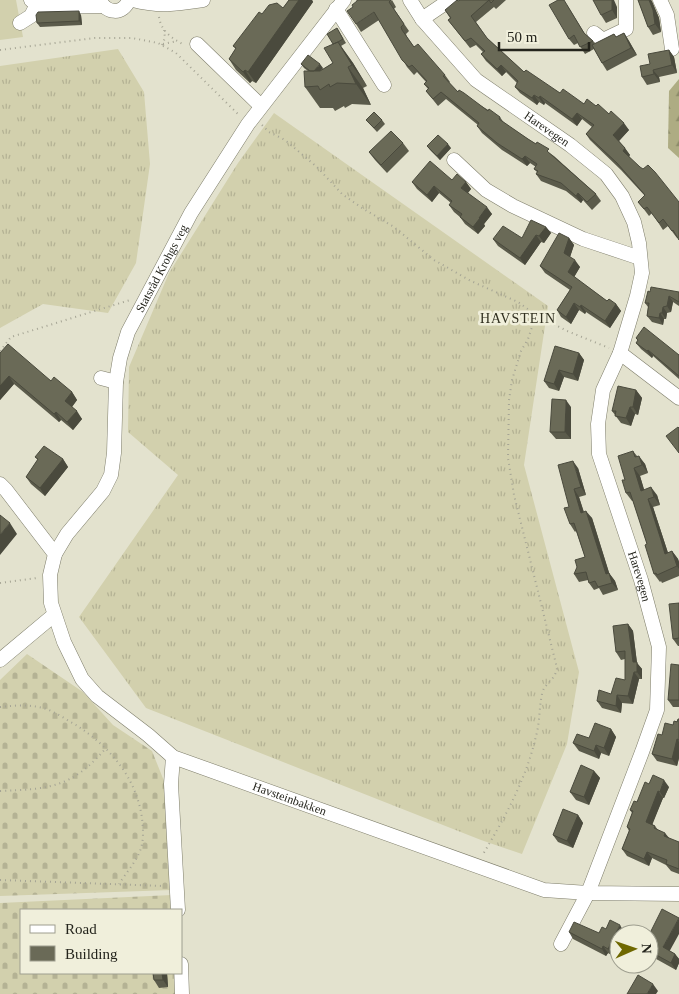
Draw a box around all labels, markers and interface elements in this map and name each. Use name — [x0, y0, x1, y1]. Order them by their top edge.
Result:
scale bar — [499, 20, 589, 52]
text: 50 m — [507, 29, 538, 45]
street label: Harevegen — [521, 108, 572, 149]
street label: Statsråd Krohgs veg — [133, 222, 191, 315]
district label: HAVSTEIN — [480, 311, 556, 326]
street label: Harevegen — [625, 549, 653, 603]
street label: Havsteinbakken — [251, 779, 328, 818]
legend — [20, 909, 182, 974]
text: Road — [65, 921, 97, 937]
north arrow — [609, 924, 659, 974]
text: N — [639, 943, 654, 954]
text: Building — [65, 946, 118, 962]

